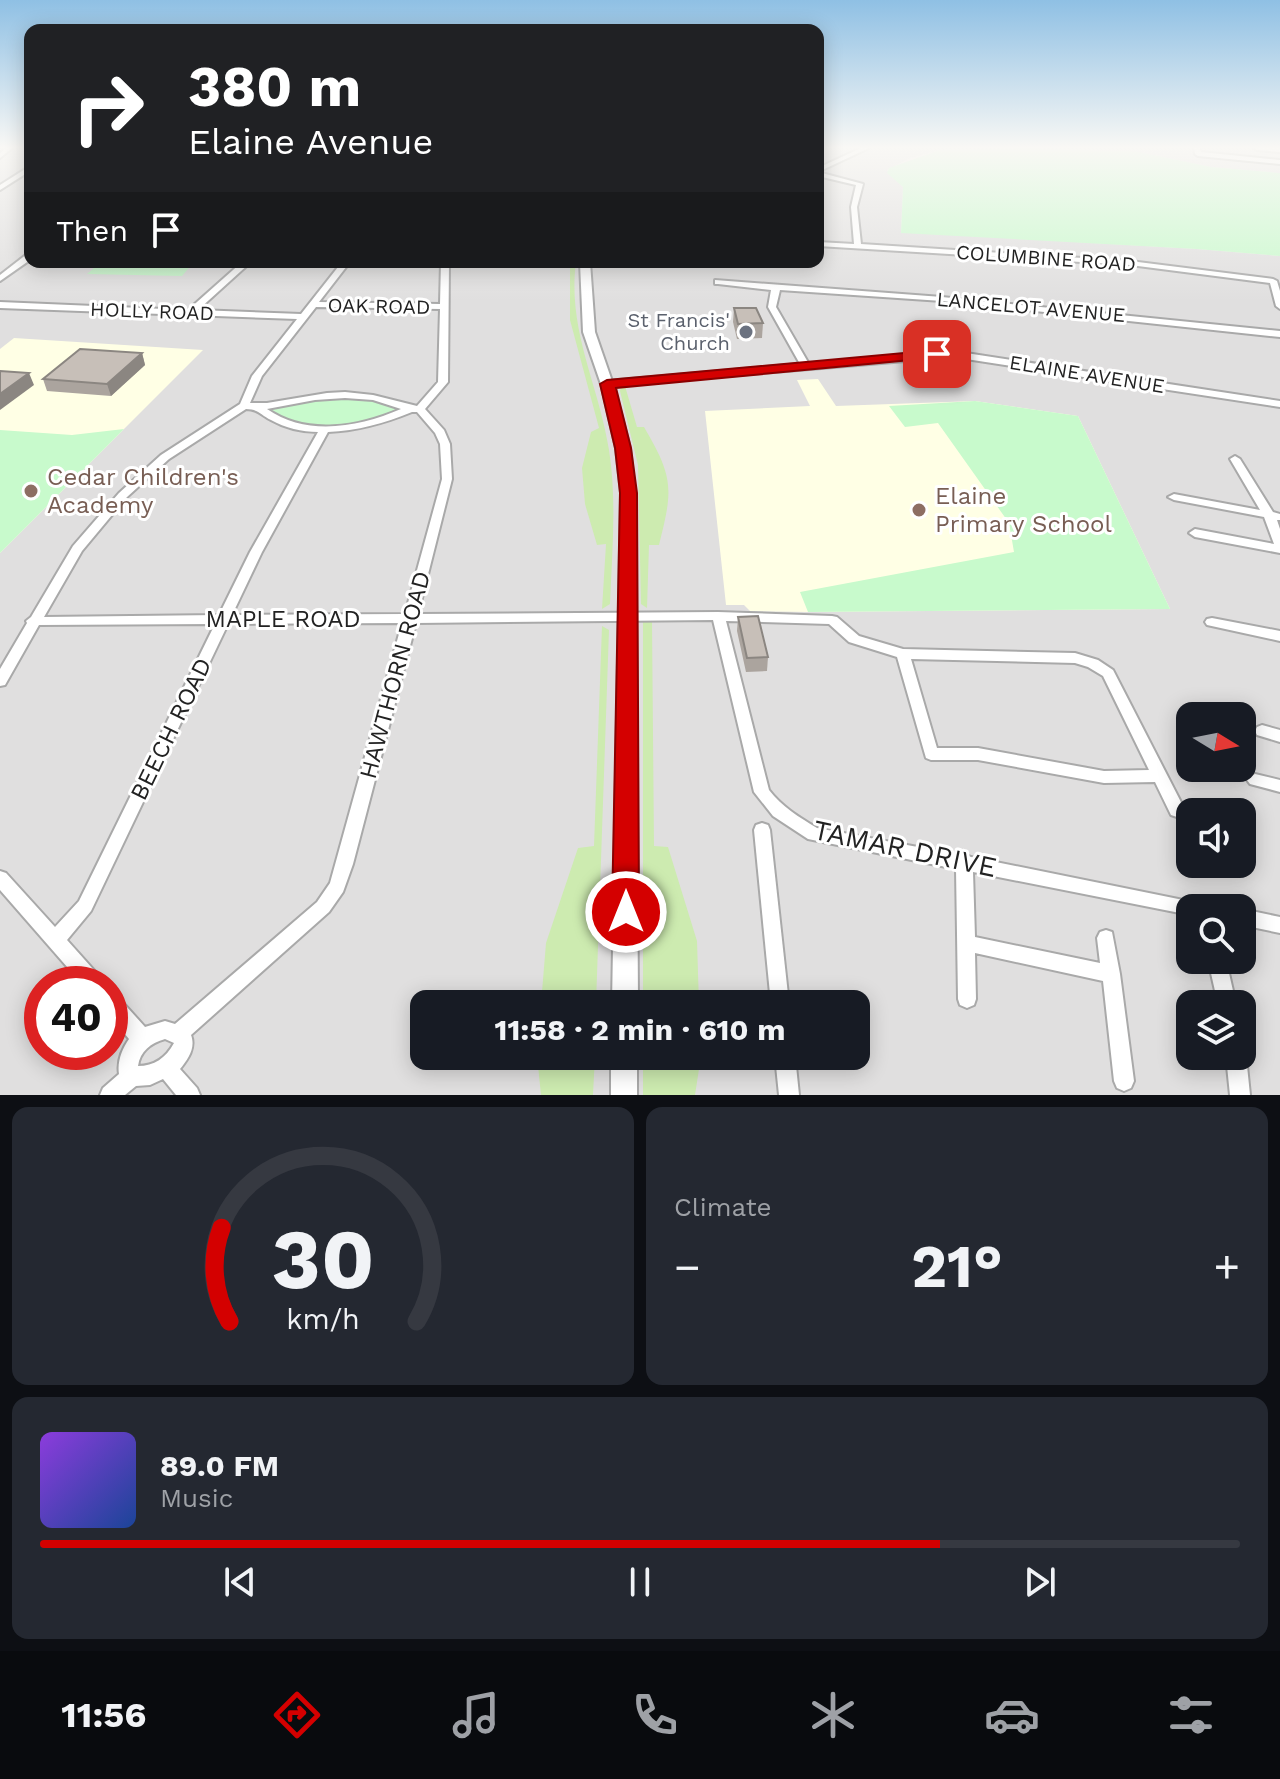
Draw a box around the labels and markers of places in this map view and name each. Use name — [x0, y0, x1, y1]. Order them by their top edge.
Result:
place label: St Francis' Church — [627, 308, 730, 355]
pin — [903, 320, 971, 388]
marker: St Francis' Church — [737, 323, 755, 341]
place label: Cedar Children's Academy — [47, 463, 239, 519]
marker: Cedar Children's Academy — [22, 482, 40, 500]
place label: Elaine Primary School — [935, 482, 1113, 538]
marker: Elaine Primary School — [910, 501, 928, 519]

